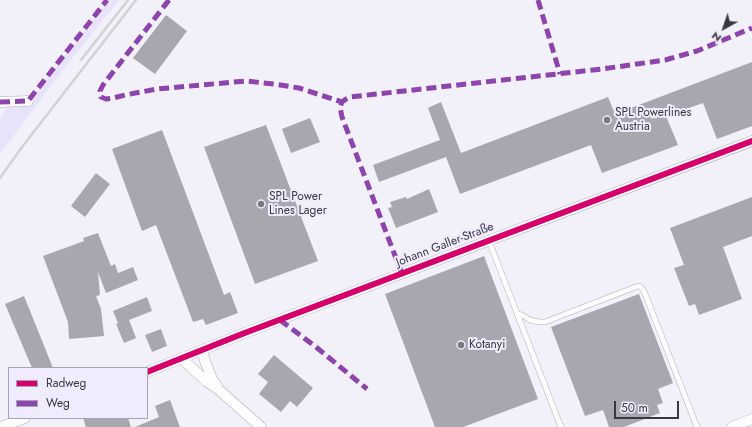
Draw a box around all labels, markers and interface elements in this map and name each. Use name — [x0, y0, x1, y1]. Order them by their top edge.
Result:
north arrow — [704, 8, 744, 48]
text: N — [708, 28, 725, 46]
place label: SPL Powerlines Austria — [615, 106, 691, 134]
marker: SPL Powerlines Austria — [602, 115, 612, 125]
place label: SPL Power Lines Lager — [269, 190, 327, 218]
marker: SPL Power Lines Lager — [256, 199, 266, 209]
street label: Johann Galler-Straße — [394, 220, 496, 270]
place label: Kotanyi — [469, 338, 505, 352]
marker: Kotanyi — [456, 340, 466, 350]
legend — [8, 367, 148, 419]
text: Radweg — [46, 374, 86, 392]
scale bar — [616, 393, 681, 419]
text: Weg — [46, 394, 70, 412]
text: 50 m — [621, 399, 648, 417]

